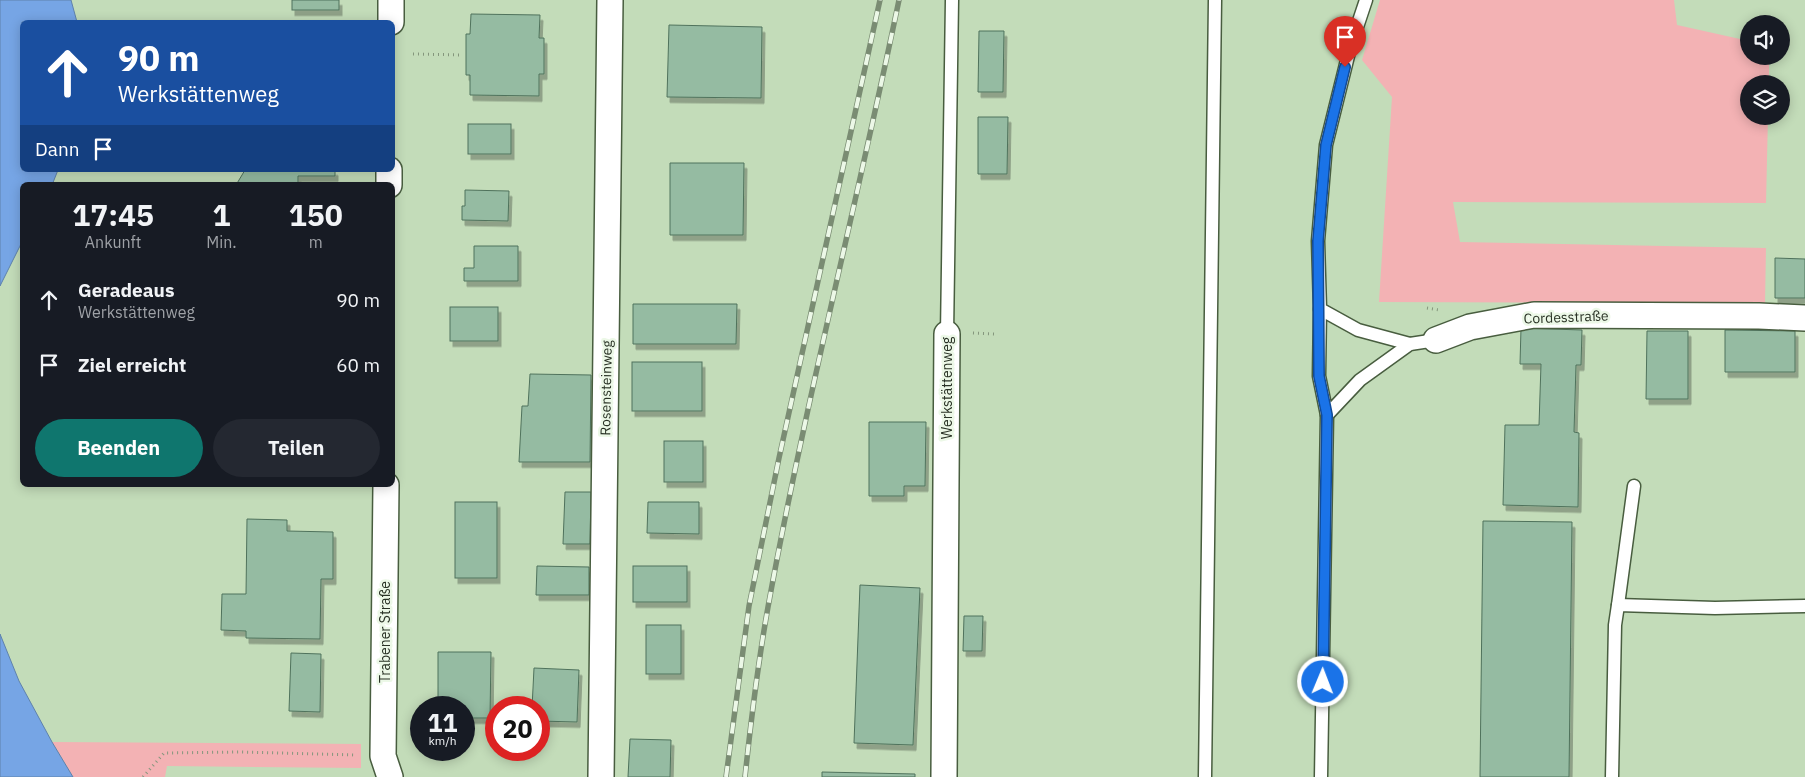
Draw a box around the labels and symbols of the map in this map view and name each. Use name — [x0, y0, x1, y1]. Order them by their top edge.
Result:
pin — [1324, 16, 1366, 67]
street label: Cordesstraße — [1523, 307, 1609, 327]
street label: Werkstättenweg — [938, 336, 956, 439]
street label: Rosensteinweg — [596, 340, 616, 436]
street label: Trabener Straße — [376, 581, 394, 683]
position arrow — [1296, 655, 1348, 707]
speed limit sign: 20 — [485, 696, 550, 761]

